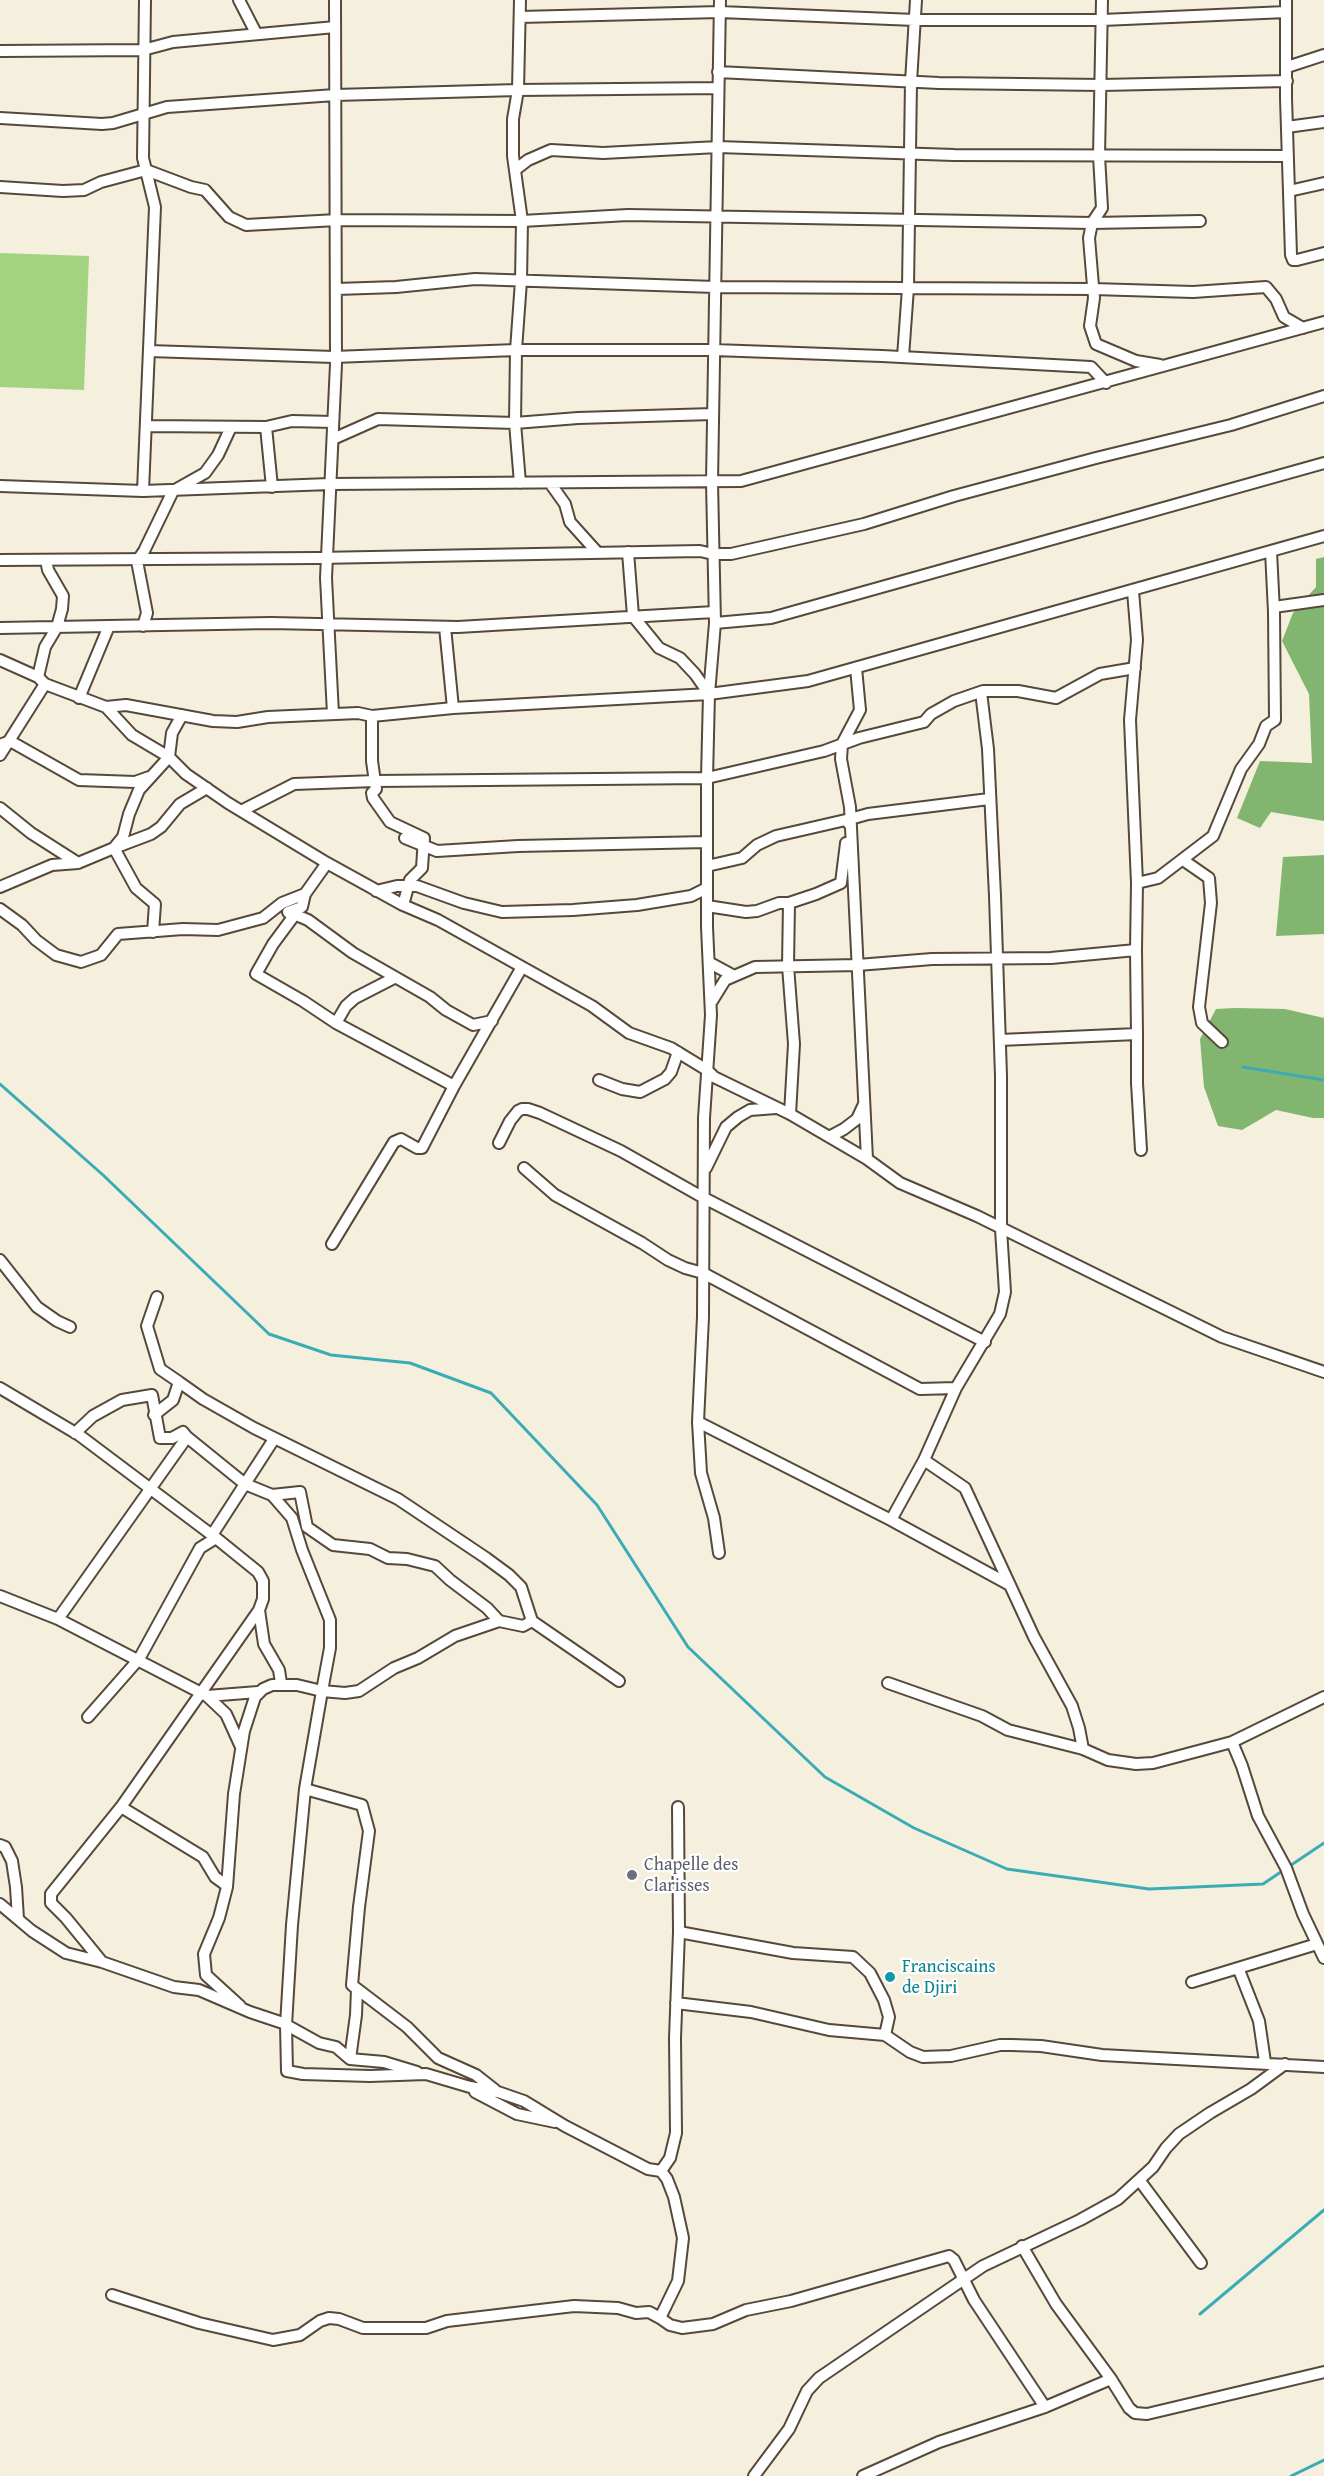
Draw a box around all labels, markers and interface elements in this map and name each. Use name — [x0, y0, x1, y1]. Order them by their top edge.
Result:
place label: Chapelle des Clarisses — [644, 1854, 738, 1896]
marker: Chapelle des Clarisses — [625, 1868, 639, 1882]
place label: Franciscains de Djiri — [902, 1956, 996, 1998]
marker: Franciscains de Djiri — [883, 1970, 897, 1984]

